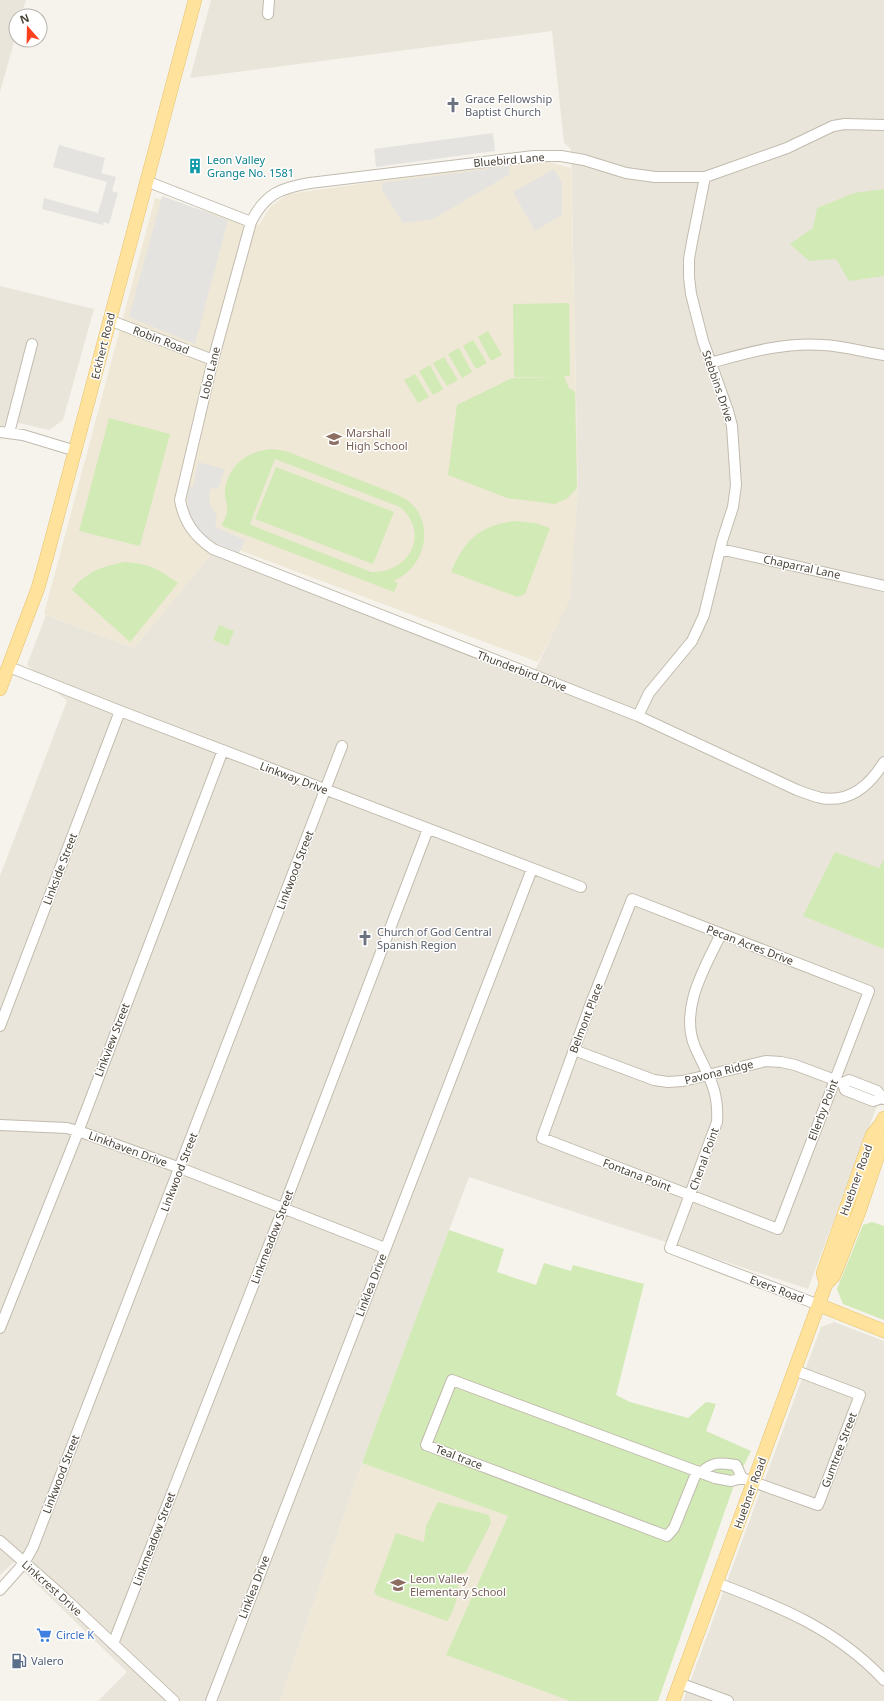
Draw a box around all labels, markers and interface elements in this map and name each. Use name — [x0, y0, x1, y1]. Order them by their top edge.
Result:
north arrow — [8, 8, 48, 48]
text: N — [18, 10, 31, 27]
place label: Grace Fellowship Baptist Church — [465, 91, 552, 119]
church icon: Grace Fellowship Baptist Church — [444, 96, 462, 114]
street label: Bluebird Lane — [473, 149, 545, 170]
place label: Leon Valley Grange No. 1581 — [207, 152, 294, 180]
building icon: Leon Valley Grange No. 1581 — [186, 157, 204, 175]
street label: Eckhert Road — [87, 311, 118, 381]
street label: Robin Road — [131, 322, 192, 357]
street label: Lobo Lane — [196, 345, 223, 401]
street label: Stebbins Drive — [699, 348, 738, 424]
place label: Marshall High School — [346, 425, 408, 453]
school or university icon: Marshall High School — [325, 430, 343, 448]
street label: Chaparral Lane — [762, 551, 842, 582]
street label: Thunderbird Drive — [475, 647, 569, 695]
street label: Linkway Drive — [258, 758, 330, 797]
street label: Linkwood Street — [273, 828, 317, 912]
street label: Linkside Street — [39, 831, 80, 907]
street label: Pecan Acres Drive — [704, 921, 796, 968]
place label: Church of God Central Spanish Region — [377, 924, 492, 952]
church icon: Church of God Central Spanish Region — [356, 929, 374, 947]
street label: Belmont Place — [565, 981, 606, 1055]
street label: Linkview Street — [91, 1001, 133, 1079]
street label: Pavona Ridge — [683, 1056, 755, 1087]
street label: Ellerby Point — [804, 1077, 841, 1143]
street label: Chenal Point — [685, 1125, 722, 1192]
street label: Linkhaven Drive — [87, 1127, 170, 1170]
street label: Linkwood Street — [157, 1130, 201, 1214]
street label: Huebner Road — [836, 1142, 875, 1218]
street label: Fontana Point — [601, 1155, 674, 1194]
street label: Linkmeadow Street — [247, 1188, 296, 1286]
street label: Linklea Drive — [352, 1251, 389, 1319]
street label: Evers Road — [748, 1271, 806, 1306]
street label: Gumtree Street — [817, 1410, 860, 1490]
street label: Linkwood Street — [39, 1432, 83, 1516]
street label: Teal trace — [433, 1441, 485, 1472]
street label: Huebner Road — [730, 1455, 769, 1531]
street label: Linkmeadow Street — [129, 1490, 178, 1588]
street label: Linklea Drive — [235, 1553, 272, 1621]
street label: Linkcrest Drive — [19, 1556, 86, 1619]
place label: Leon Valley Elementary School — [410, 1571, 506, 1599]
school or university icon: Leon Valley Elementary School — [389, 1576, 407, 1594]
supermarket icon: Circle K — [35, 1626, 53, 1644]
place label: Circle K — [56, 1627, 94, 1642]
fuel station icon: Valero — [10, 1652, 28, 1670]
place label: Valero — [31, 1653, 64, 1668]

